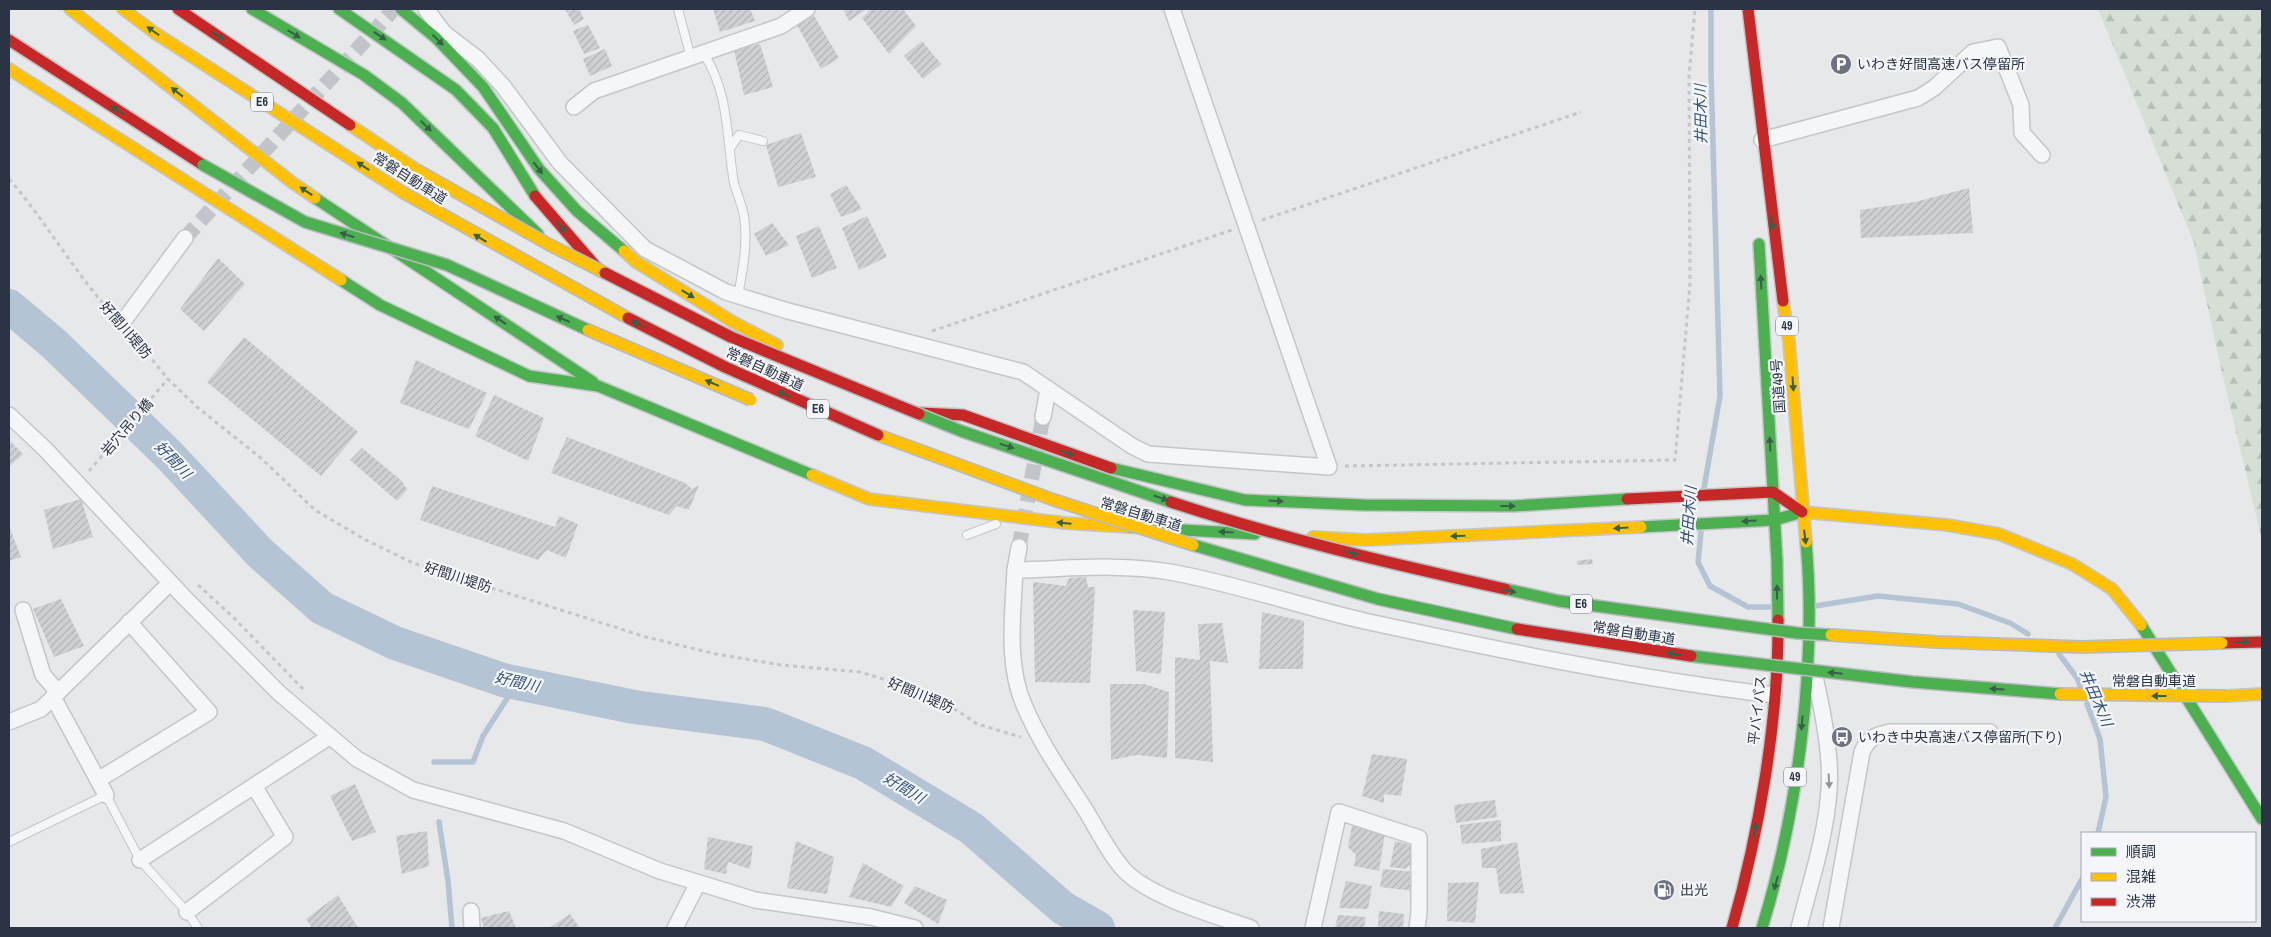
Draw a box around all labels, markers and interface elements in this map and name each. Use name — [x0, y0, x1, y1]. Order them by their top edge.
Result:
one-way arrow — [146, 26, 160, 36]
one-way arrow — [287, 29, 300, 38]
one-way arrow — [211, 31, 225, 41]
one-way arrow — [373, 31, 386, 41]
one-way arrow — [432, 34, 444, 46]
parking icon: いわき好間高速バス停留所 — [1829, 52, 1853, 76]
place label: いわき好間高速バス停留所 — [1857, 55, 2025, 73]
water label: 井田木川 — [1689, 82, 1712, 144]
one-way arrow — [171, 87, 184, 98]
road number: E6 — [251, 92, 273, 111]
one-way arrow — [111, 106, 124, 115]
one-way arrow — [420, 120, 432, 132]
street label: 常磐自動車道 — [370, 148, 450, 208]
one-way arrow — [533, 161, 544, 174]
one-way arrow — [356, 162, 370, 171]
one-way arrow — [299, 186, 313, 196]
one-way arrow — [1768, 216, 1776, 232]
one-way arrow — [555, 221, 567, 233]
one-way arrow — [339, 230, 354, 238]
one-way arrow — [473, 234, 486, 243]
one-way arrow — [1757, 273, 1765, 289]
one-way arrow — [681, 290, 695, 299]
street label: 好間川堤防 — [96, 298, 156, 362]
one-way arrow — [556, 314, 570, 322]
one-way arrow — [493, 315, 506, 325]
road number: 49 — [1776, 316, 1798, 336]
one-way arrow — [631, 320, 645, 328]
street label: 常磐自動車道 — [723, 343, 807, 395]
street label: 国道49号 — [1767, 358, 1789, 414]
one-way arrow — [1789, 377, 1797, 393]
one-way arrow — [705, 378, 720, 386]
one-way arrow — [777, 390, 791, 398]
street label: 岩穴吊り橋 — [97, 395, 157, 459]
road number: E6 — [807, 399, 829, 418]
water label: 好間川 — [150, 436, 198, 485]
one-way arrow — [1766, 436, 1774, 452]
one-way arrow — [1000, 443, 1015, 450]
one-way arrow — [1060, 449, 1075, 457]
water label: 井田木川 — [1676, 483, 1701, 547]
street label: 常磐自動車道 — [1098, 493, 1184, 535]
one-way arrow — [1154, 495, 1169, 502]
one-way arrow — [1268, 498, 1284, 506]
one-way arrow — [1500, 502, 1516, 510]
one-way arrow — [1741, 517, 1757, 525]
one-way arrow — [1056, 519, 1072, 527]
one-way arrow — [1613, 525, 1629, 533]
one-way arrow — [1218, 528, 1234, 536]
one-way arrow — [1801, 529, 1809, 545]
one-way arrow — [1450, 532, 1466, 540]
one-way arrow — [1343, 549, 1359, 557]
street label: 好間川堤防 — [422, 558, 494, 596]
one-way arrow — [1773, 583, 1781, 599]
one-way arrow — [1501, 587, 1517, 595]
road number: E6 — [1570, 594, 1592, 614]
street label: 常磐自動車道 — [1591, 618, 1677, 648]
one-way arrow — [2235, 638, 2251, 646]
one-way arrow — [1666, 650, 1682, 658]
water label: 好間川 — [493, 666, 543, 697]
water label: 井田木川 — [2075, 666, 2119, 731]
one-way arrow — [1827, 669, 1843, 677]
street label: 常磐自動車道 — [2112, 672, 2196, 690]
street label: 好間川堤防 — [885, 673, 957, 717]
street label: 平バイパス — [1744, 674, 1770, 746]
one-way arrow — [1989, 684, 2005, 692]
one-way arrow — [2151, 691, 2167, 699]
one-way arrow — [1798, 715, 1806, 731]
bus stop icon: いわき中央高速バス停留所(下り) — [1830, 725, 1854, 749]
place label: いわき中央高速バス停留所(下り) — [1858, 728, 2062, 746]
water label: 好間川 — [880, 767, 931, 809]
road number: 49 — [1784, 768, 1806, 786]
one-way arrow — [1825, 773, 1833, 789]
one-way arrow — [1752, 821, 1760, 837]
legend — [2081, 832, 2256, 922]
text: 順調 — [2126, 841, 2156, 862]
text: 混雑 — [2126, 866, 2156, 887]
one-way arrow — [1771, 875, 1779, 890]
fuel station icon: 出光 — [1652, 878, 1676, 902]
place label: 出光 — [1680, 881, 1708, 899]
text: 渋滞 — [2126, 891, 2156, 912]

